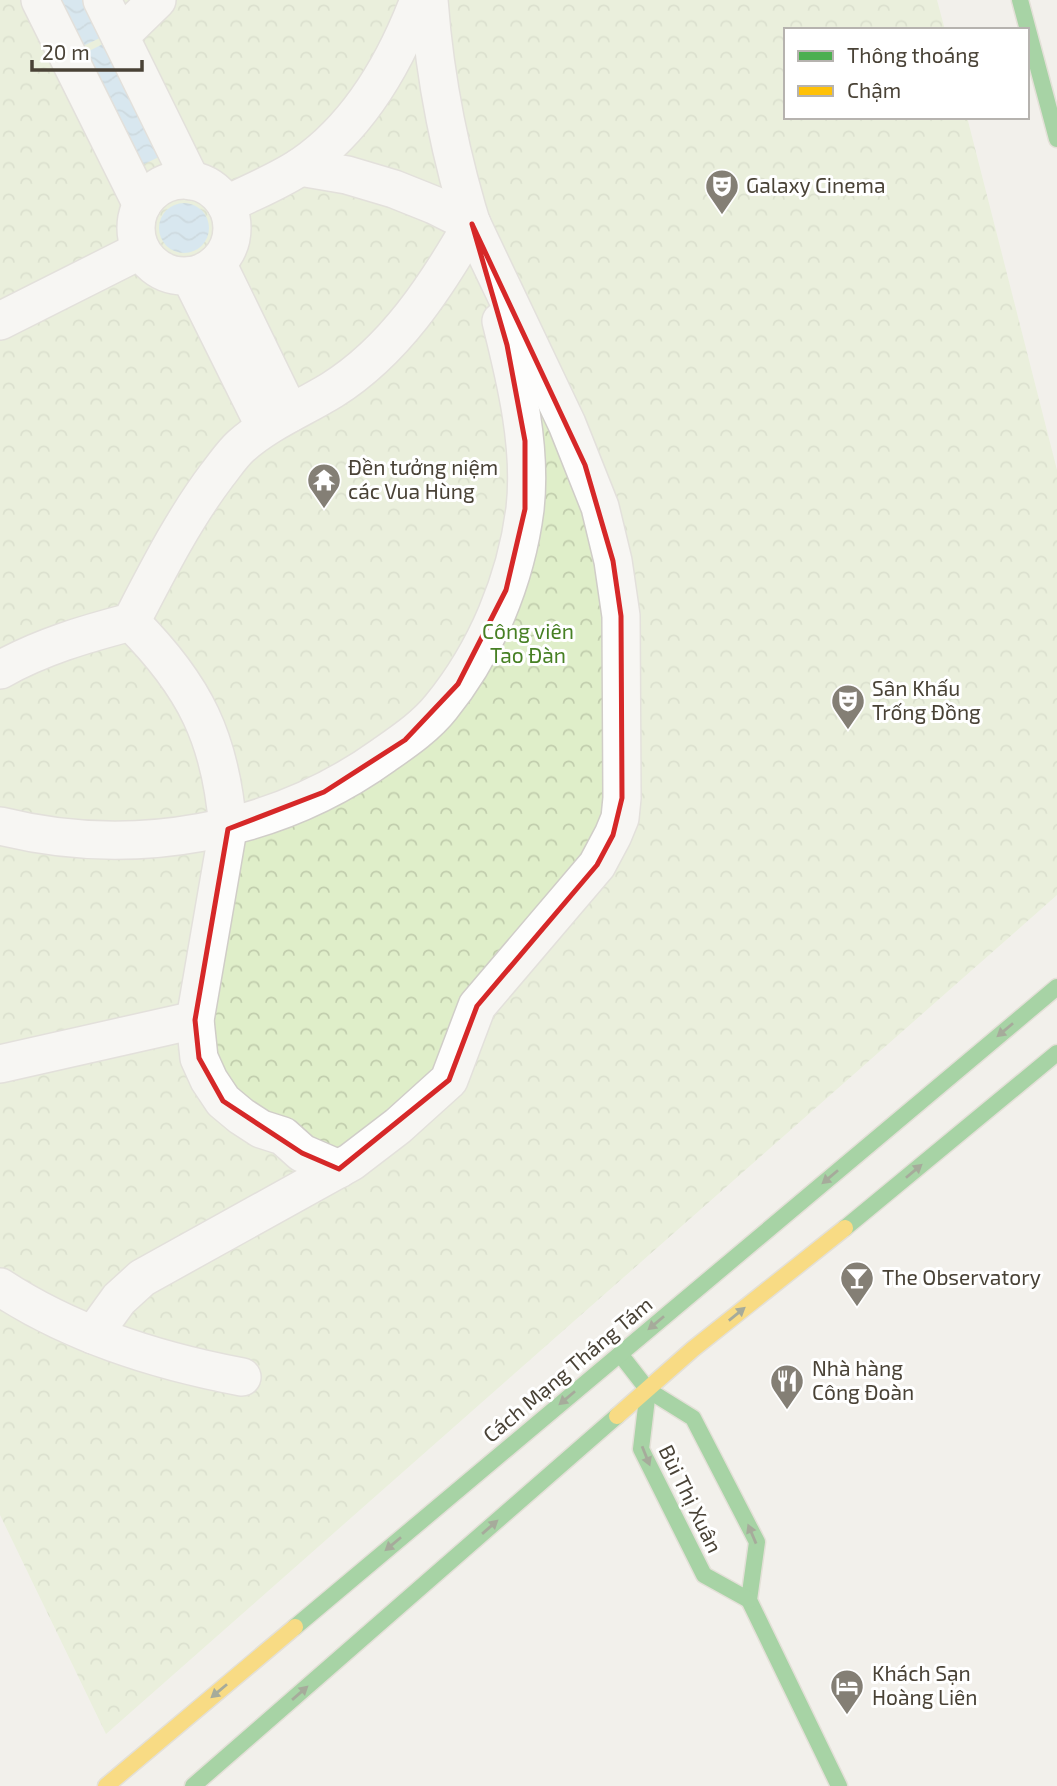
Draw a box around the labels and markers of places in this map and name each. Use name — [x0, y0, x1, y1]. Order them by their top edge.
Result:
theatre icon: Galaxy Cinema — [703, 167, 741, 216]
place label: Galaxy Cinema — [746, 172, 885, 197]
place label: Đền tưởng niệm các Vua Hùng — [348, 454, 498, 503]
temple icon: Đền tưởng niệm các Vua Hùng — [305, 461, 343, 510]
place label: Sân Khấu Trống Đồng — [872, 675, 981, 724]
theatre icon: Sân Khấu Trống Đồng — [829, 682, 867, 731]
bar icon: The Observatory — [838, 1259, 876, 1308]
place label: The Observatory — [882, 1264, 1041, 1289]
place label: Nhà hàng Công Đoàn — [812, 1355, 914, 1404]
restaurant icon: Nhà hàng Công Đoàn — [768, 1362, 806, 1411]
place label: Khách Sạn Hoàng Liên — [872, 1660, 978, 1709]
hotel icon: Khách Sạn Hoàng Liên — [828, 1667, 866, 1716]

